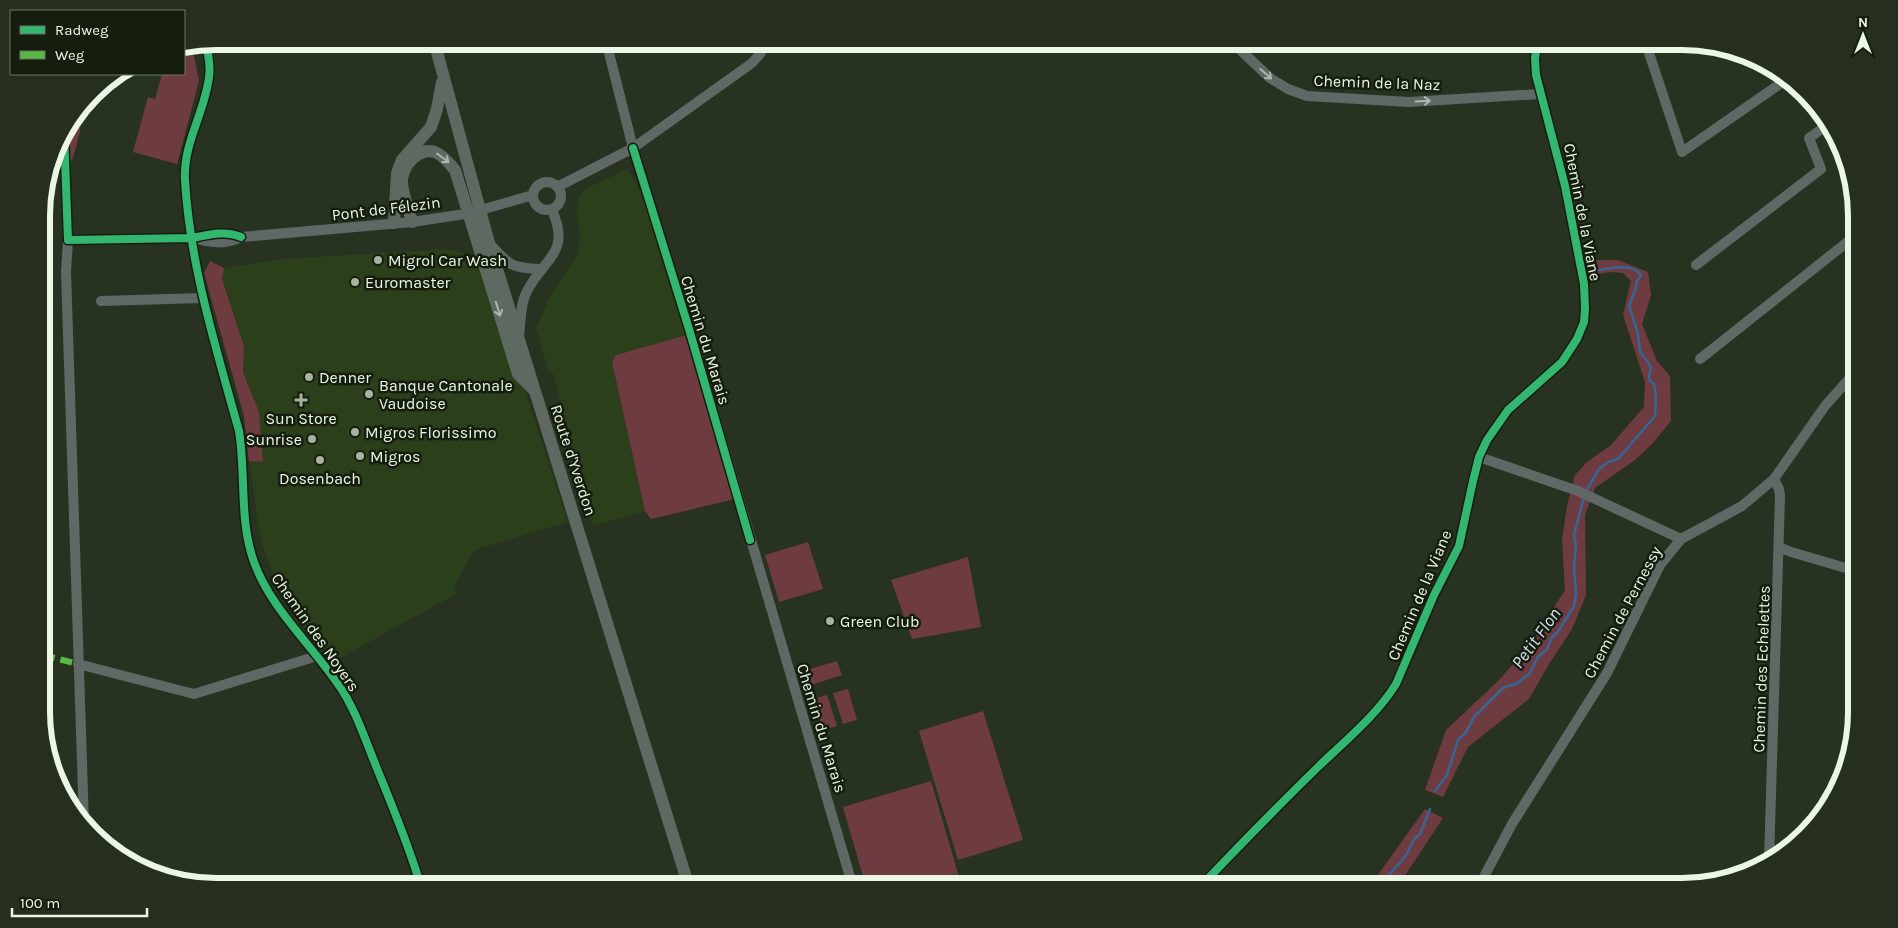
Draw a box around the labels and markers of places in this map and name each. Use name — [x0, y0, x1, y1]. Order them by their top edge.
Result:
place label: Migrol Car Wash — [388, 251, 507, 270]
marker: Migrol Car Wash — [372, 254, 384, 266]
place label: Euromaster — [365, 273, 451, 292]
marker: Euromaster — [349, 276, 361, 288]
place label: Denner — [319, 368, 371, 387]
marker: Denner — [303, 371, 315, 383]
place label: Banque Cantonale Vaudoise — [379, 376, 513, 413]
marker: Banque Cantonale Vaudoise — [363, 388, 375, 400]
marker: Sun Store — [295, 394, 307, 406]
place label: Sun Store — [265, 409, 337, 428]
place label: Migros Florissimo — [365, 423, 497, 442]
marker: Migros Florissimo — [349, 426, 361, 438]
place label: Sunrise — [246, 430, 302, 449]
marker: Sunrise — [306, 433, 318, 445]
place label: Migros — [370, 447, 420, 466]
marker: Migros — [354, 450, 366, 462]
marker: Dosenbach — [314, 454, 326, 466]
place label: Dosenbach — [279, 469, 361, 488]
place label: Green Club — [840, 612, 919, 631]
marker: Green Club — [824, 615, 836, 627]

